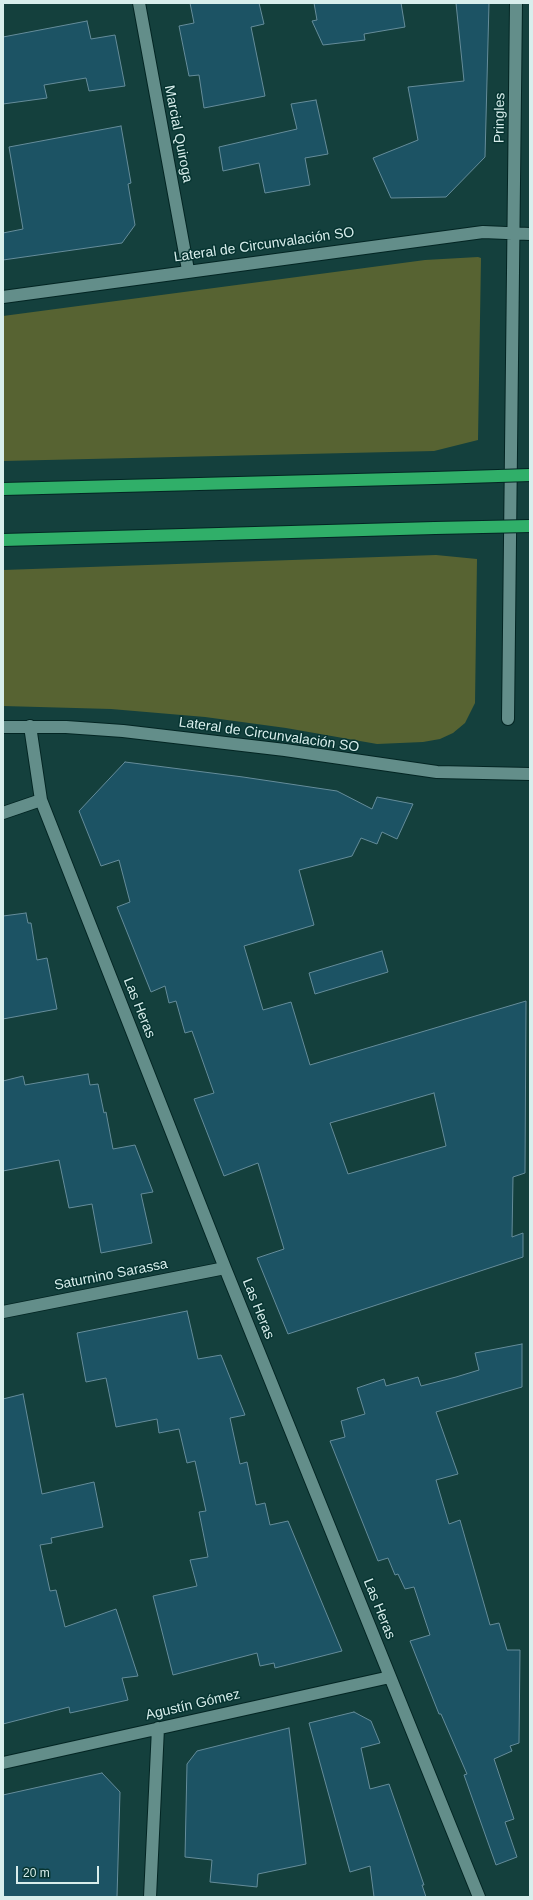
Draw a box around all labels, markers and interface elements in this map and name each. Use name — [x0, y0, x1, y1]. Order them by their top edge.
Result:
street label: Marcial Quiroga — [160, 84, 196, 184]
street label: Pringles — [491, 93, 509, 143]
street label: Lateral de Circunvalación SO — [173, 224, 355, 266]
street label: Lateral de Circunvalación SO — [178, 714, 360, 756]
street label: Las Heras — [119, 975, 159, 1041]
street label: Saturnino Sarassa — [53, 1256, 169, 1294]
street label: Las Heras — [238, 1276, 278, 1342]
street label: Las Heras — [359, 1576, 399, 1642]
street label: Agustín Gómez — [144, 1686, 242, 1724]
scale bar — [18, 1858, 101, 1884]
text: 20 m — [23, 1866, 50, 1880]

